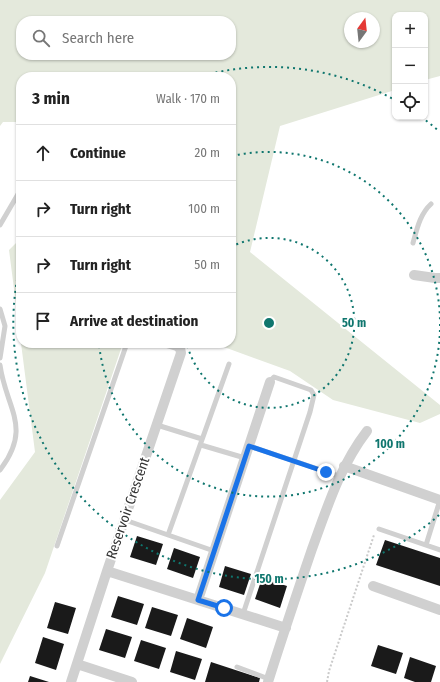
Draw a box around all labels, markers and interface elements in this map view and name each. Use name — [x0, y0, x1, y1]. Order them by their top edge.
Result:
north arrow — [344, 12, 380, 48]
map controls — [392, 12, 428, 120]
button: + — [392, 12, 428, 48]
search box — [16, 16, 236, 60]
icon: search — [30, 27, 52, 49]
text: Search here — [62, 29, 134, 47]
button: − — [392, 48, 428, 84]
button: locate — [392, 84, 428, 120]
text: 3 min — [32, 88, 70, 109]
text: Walk · 170 m — [156, 91, 220, 106]
icon: ahead — [32, 142, 54, 164]
text: Continue — [70, 144, 126, 162]
text: 20 m — [194, 145, 220, 160]
icon: right — [32, 198, 54, 220]
text: Turn right — [70, 200, 131, 218]
text: 100 m — [188, 201, 220, 216]
icon: right — [32, 254, 54, 276]
text: Turn right — [70, 256, 131, 274]
text: 50 m — [194, 257, 220, 272]
icon: arrive — [32, 310, 54, 332]
text: Arrive at destination — [70, 312, 198, 330]
centre of rings — [262, 316, 276, 330]
text: 50 m — [342, 316, 366, 330]
text: 100 m — [375, 437, 405, 451]
street label: Reservoir Crescent — [103, 455, 153, 561]
route end — [317, 463, 335, 481]
text: 150 m — [254, 572, 284, 586]
route start — [215, 599, 233, 617]

